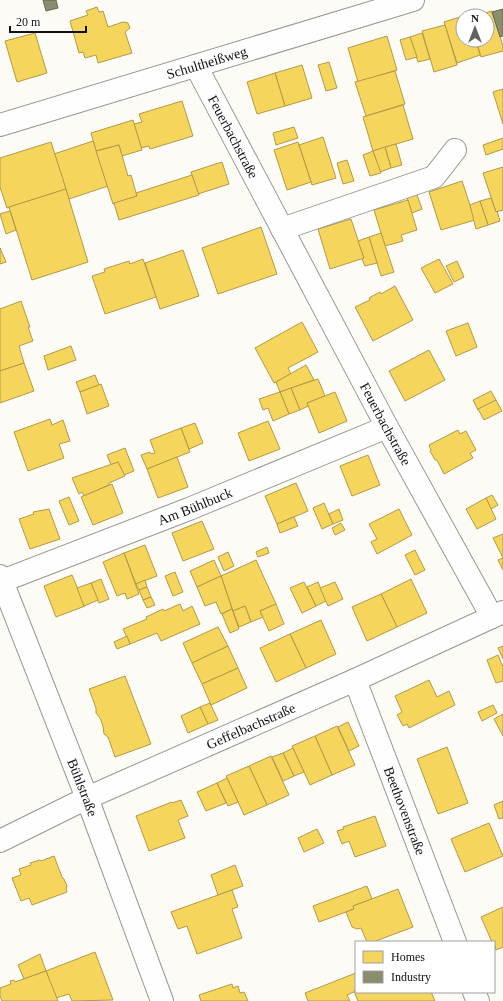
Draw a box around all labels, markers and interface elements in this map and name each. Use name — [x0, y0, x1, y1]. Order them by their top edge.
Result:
scale bar — [10, 8, 86, 34]
north arrow — [455, 8, 495, 48]
text: N — [471, 12, 479, 24]
text: 20 m — [16, 15, 41, 29]
street label: Schultheißweg — [165, 44, 249, 82]
street label: Feuerbachstraße — [205, 93, 261, 181]
street label: Feuerbachstraße — [357, 380, 414, 468]
street label: Am Bühlbuck — [156, 485, 235, 528]
street label: Geffelbachstraße — [204, 700, 298, 752]
street label: Bühlstraße — [64, 757, 100, 819]
street label: Beethovenstraße — [381, 765, 428, 857]
legend — [355, 941, 495, 993]
text: Homes — [391, 950, 425, 964]
text: Industry — [391, 970, 431, 984]

